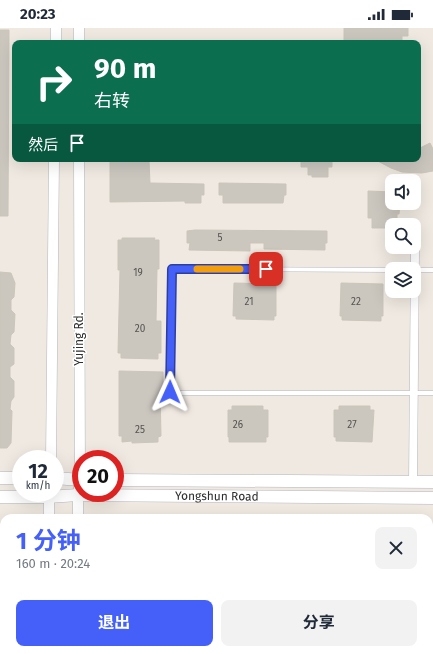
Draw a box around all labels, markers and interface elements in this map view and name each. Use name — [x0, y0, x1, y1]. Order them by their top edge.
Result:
text: 20:23 — [20, 5, 56, 23]
text: 90 m — [94, 52, 156, 85]
icon: right — [28, 56, 80, 108]
text: 右转 — [94, 90, 130, 112]
icon: arrive — [66, 132, 88, 154]
text: 然后 — [28, 136, 58, 154]
map controls — [385, 174, 421, 298]
button: sound — [385, 174, 421, 210]
button: search — [385, 218, 421, 254]
house number: 5 — [217, 232, 223, 244]
pin — [249, 252, 283, 286]
icon: arrive — [255, 258, 277, 280]
button: layers — [385, 262, 421, 298]
house number: 19 — [133, 267, 143, 279]
house number: 21 — [244, 296, 254, 308]
house number: 22 — [351, 296, 361, 308]
street label: Yujing Rd. — [72, 312, 86, 366]
house number: 20 — [135, 323, 146, 335]
position arrow — [149, 371, 191, 413]
house number: 26 — [233, 419, 243, 431]
house number: 27 — [347, 419, 357, 431]
house number: 25 — [135, 424, 145, 436]
speed limit sign: 20 — [72, 450, 124, 502]
text: 12 — [28, 459, 48, 483]
text: km/h — [26, 480, 50, 492]
street label: Yongshun Road — [175, 489, 259, 504]
text: 1 分钟 — [16, 527, 81, 555]
button: close — [375, 527, 417, 569]
text: 160 m · 20:24 — [16, 556, 90, 571]
button: 退出 — [16, 600, 213, 646]
button: 分享 — [221, 600, 417, 646]

